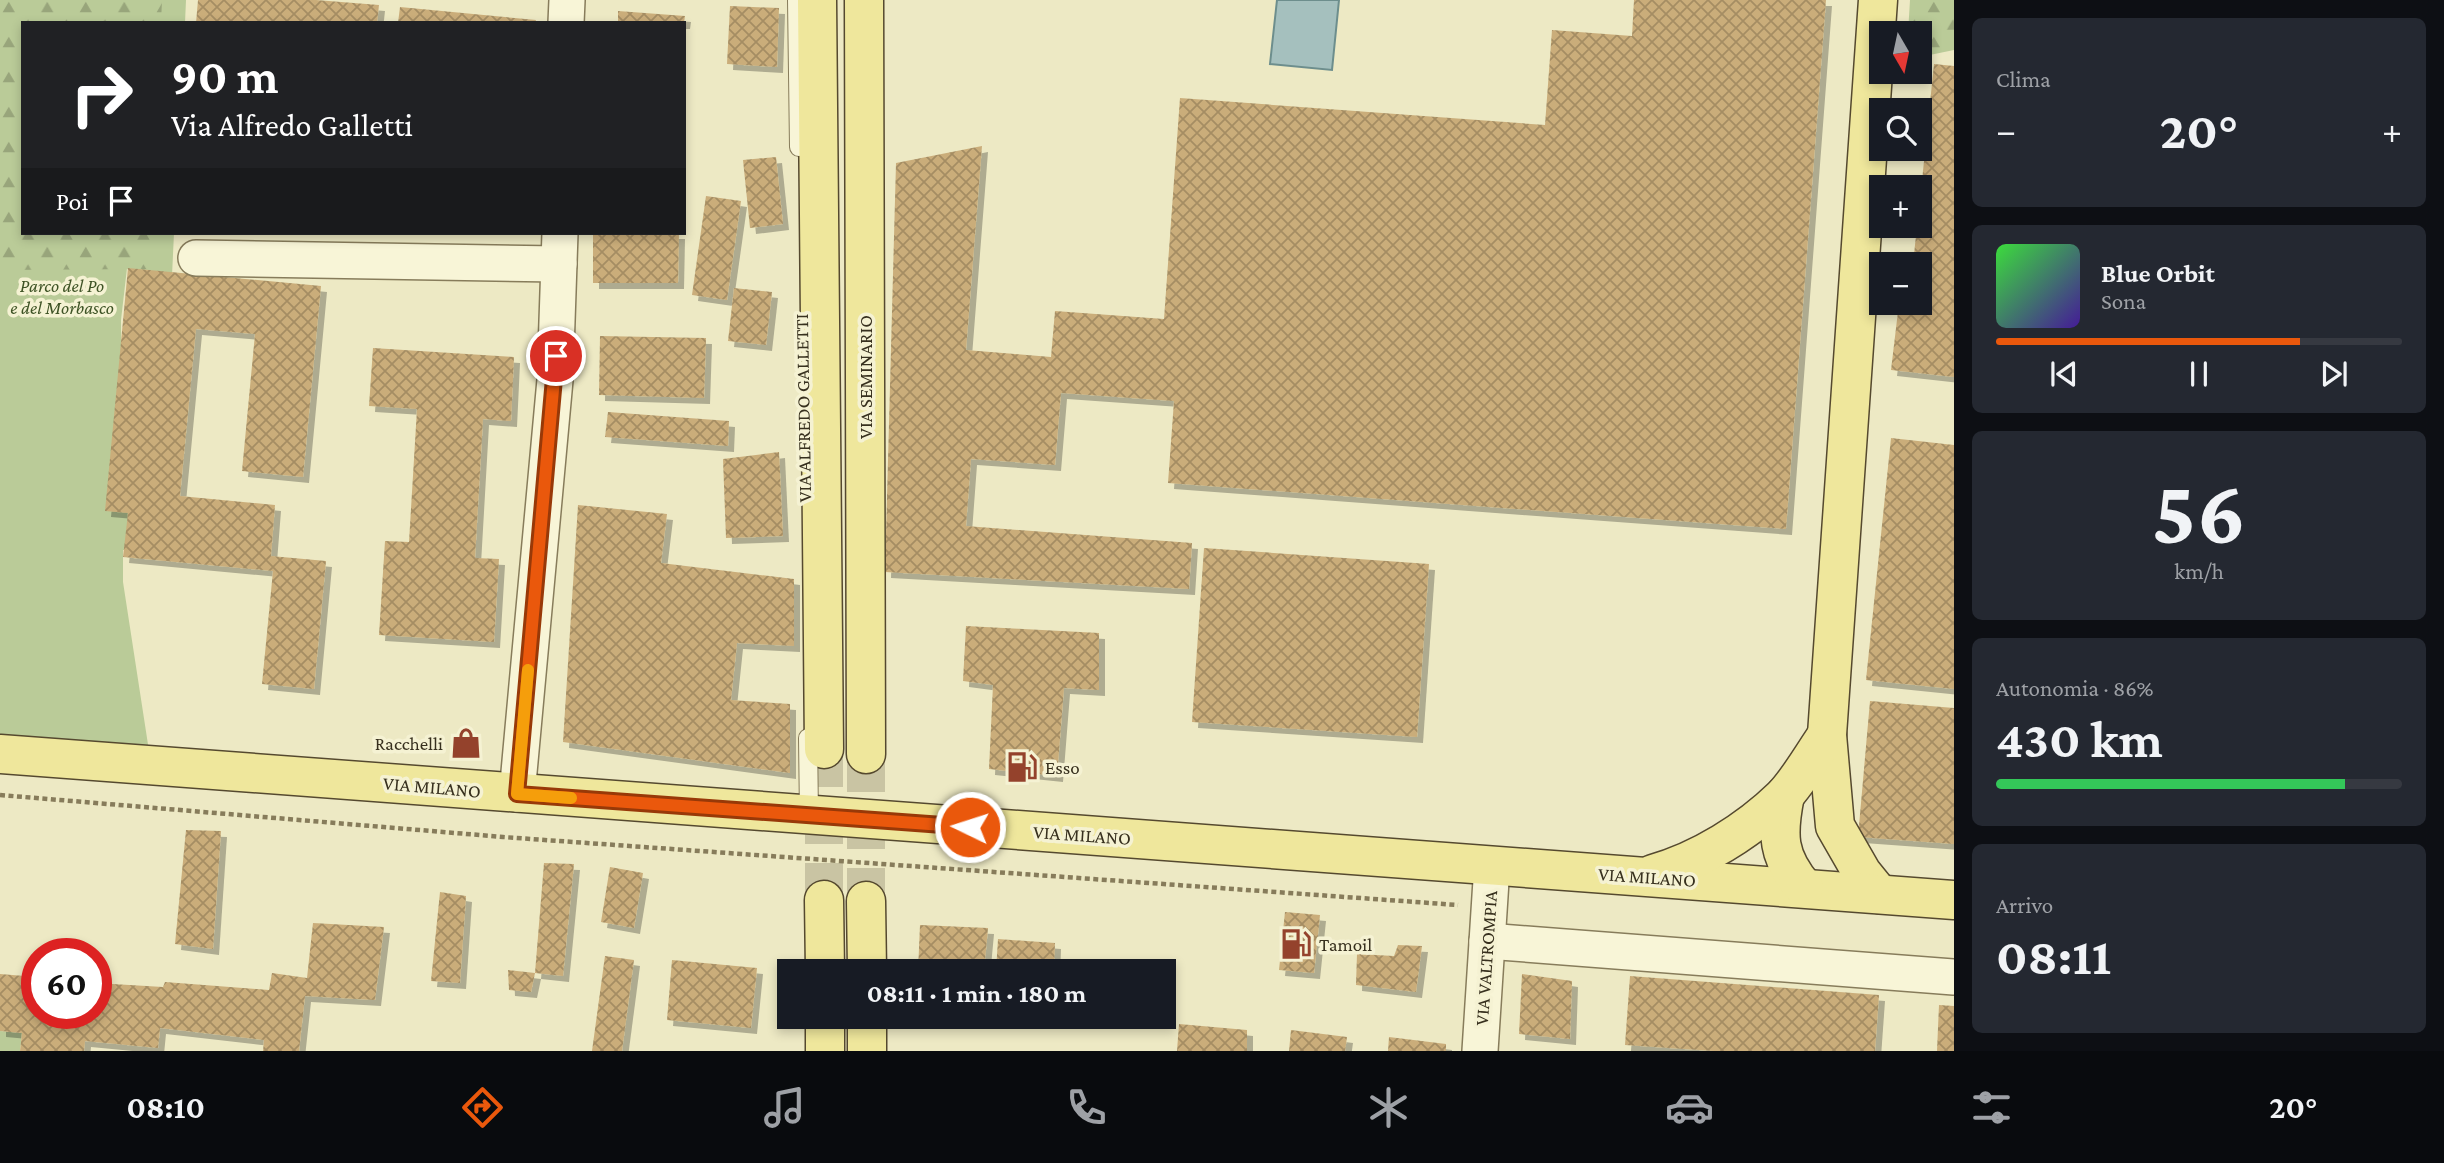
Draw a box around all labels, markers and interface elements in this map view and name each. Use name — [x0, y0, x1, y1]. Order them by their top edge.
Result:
north arrow — [1869, 21, 1932, 84]
map controls — [1869, 21, 1932, 315]
icon: right — [56, 49, 147, 140]
text: 90 m — [171, 49, 278, 104]
text: Clima — [1996, 66, 2051, 92]
button: search — [1869, 98, 1932, 161]
text: 20° — [2160, 101, 2238, 159]
text: Via Alfredo Galletti — [171, 107, 413, 143]
text: − — [1996, 109, 2016, 151]
text: + — [2382, 109, 2402, 151]
button: + — [1869, 175, 1932, 238]
icon: arrive — [102, 182, 140, 220]
text: Poi — [56, 187, 88, 216]
button: − — [1869, 252, 1932, 315]
text: Blue Orbit — [2101, 259, 2215, 288]
park label: Parco del Po e del Morbasco — [10, 275, 114, 318]
text: Sona — [2101, 288, 2146, 314]
street label: VIA ALFREDO GALLETTI — [791, 313, 815, 503]
street label: VIA SEMINARIO — [855, 315, 876, 439]
pin — [526, 326, 586, 386]
icon: arrive — [537, 337, 575, 375]
icon: previous — [2045, 355, 2083, 393]
icon: pause — [2180, 355, 2218, 393]
icon: next — [2315, 355, 2353, 393]
text: 56 — [2152, 461, 2246, 563]
text: km/h — [2174, 558, 2224, 584]
text: Autonomia · 86% — [1996, 675, 2153, 701]
text: 430 km — [1996, 710, 2163, 768]
shop icon: Racchelli — [449, 726, 483, 760]
place label: Racchelli — [375, 733, 443, 754]
fuel station icon: Esso — [1005, 750, 1039, 784]
place label: Esso — [1045, 757, 1080, 778]
street label: VIA MILANO — [382, 772, 482, 802]
position arrow — [933, 790, 1007, 864]
street label: VIA MILANO — [1032, 821, 1132, 849]
street label: VIA MILANO — [1597, 863, 1697, 891]
street label: VIA VALTROMPIA — [1471, 890, 1501, 1026]
text: Arrivo — [1996, 892, 2053, 918]
fuel station icon: Tamoil — [1279, 927, 1313, 961]
text: 08:11 — [1996, 927, 2111, 985]
place label: Tamoil — [1319, 934, 1372, 955]
speed limit sign: 60 — [21, 938, 112, 1029]
text: 08:11 · 1 min · 180 m — [867, 979, 1086, 1008]
icon: directions — [458, 1083, 507, 1132]
icon: music — [760, 1083, 809, 1132]
icon: phone — [1062, 1083, 1111, 1132]
icon: climate — [1364, 1083, 1413, 1132]
icon: car — [1665, 1083, 1714, 1132]
icon: filters — [1967, 1083, 2016, 1132]
text: 08:10 — [126, 1089, 205, 1125]
text: 20° — [2269, 1089, 2318, 1125]

